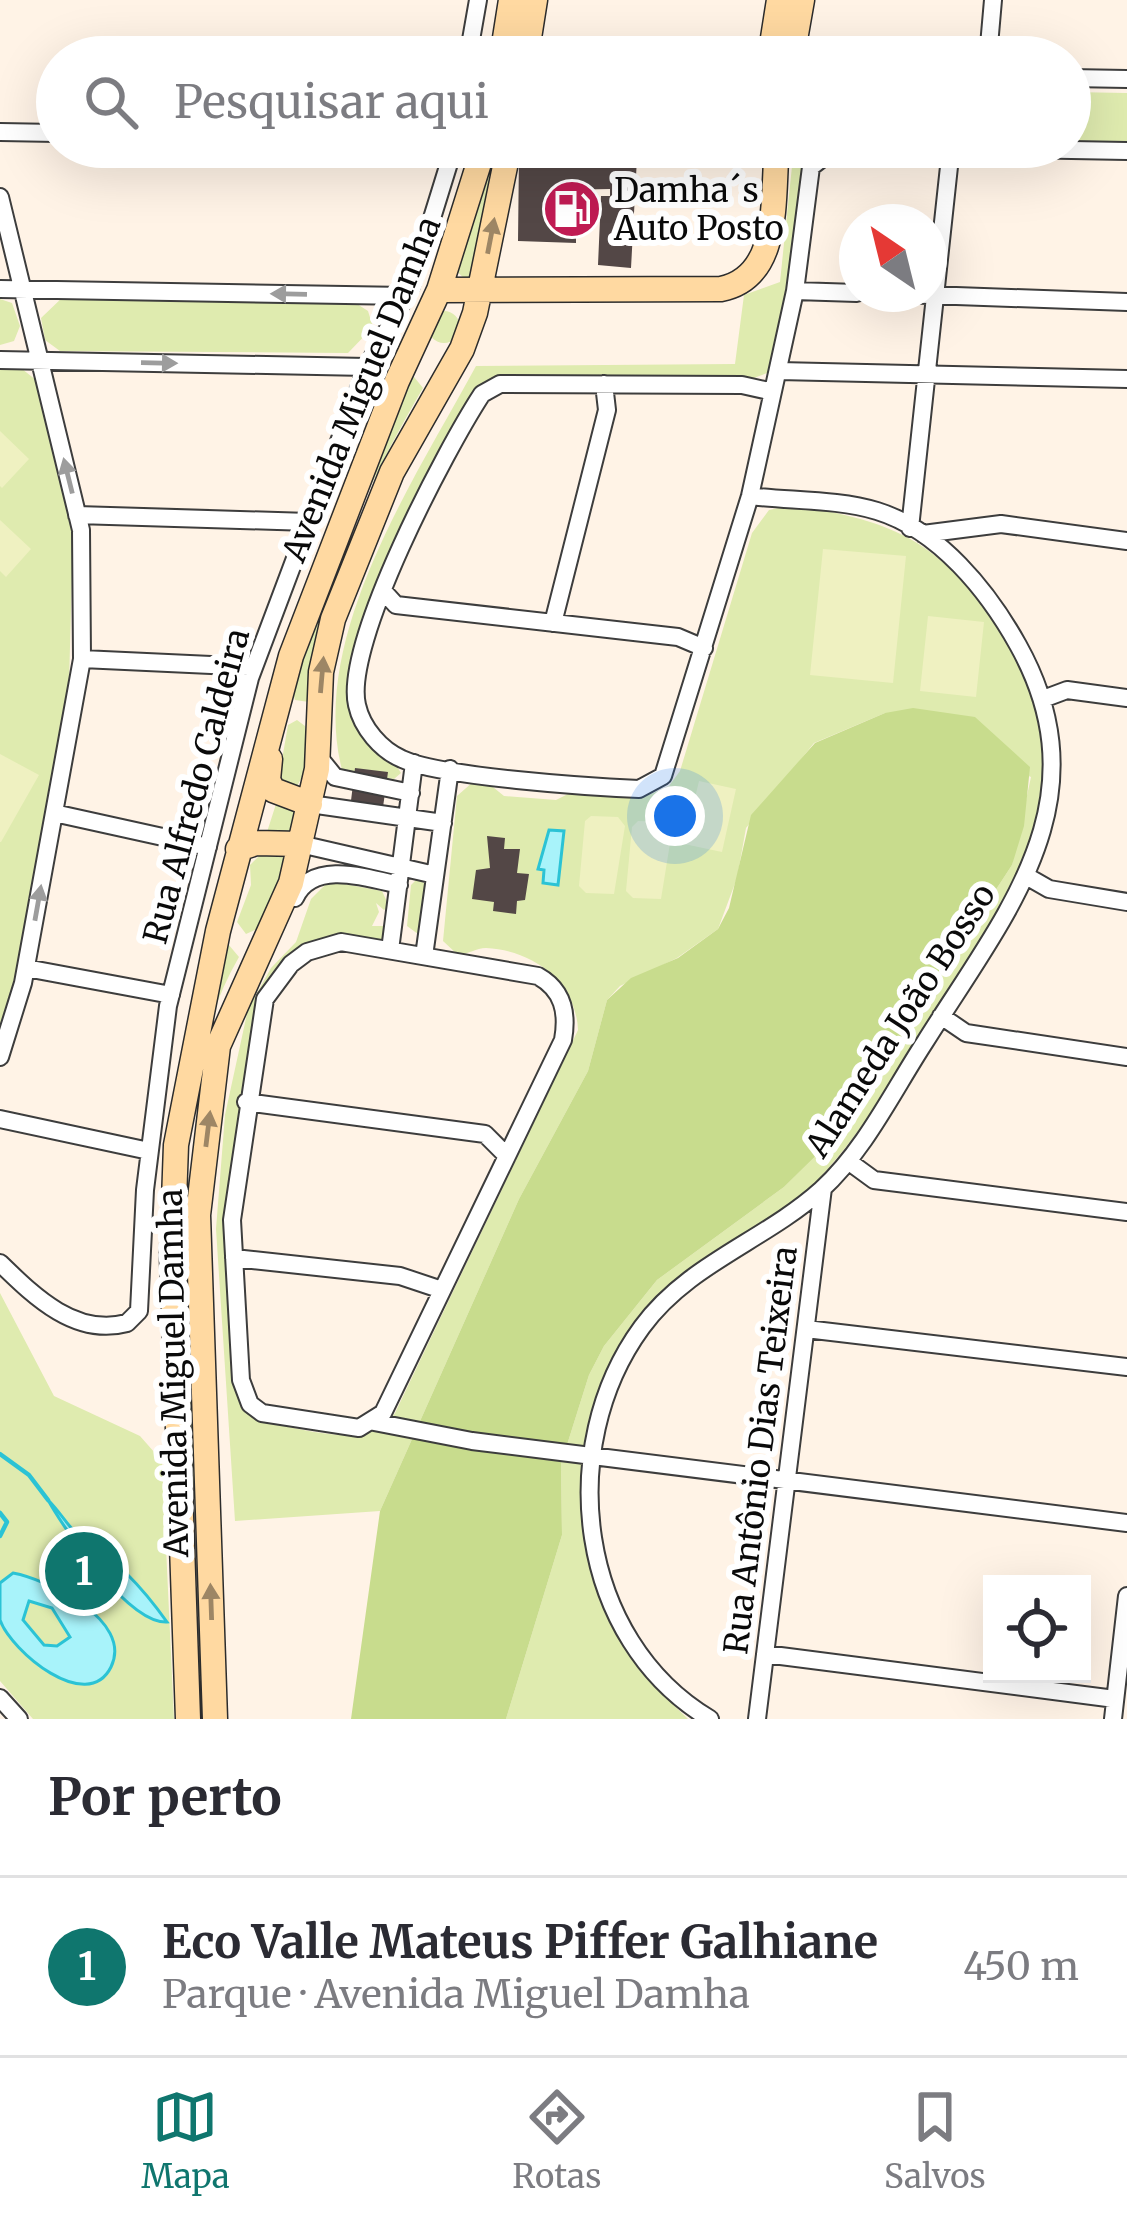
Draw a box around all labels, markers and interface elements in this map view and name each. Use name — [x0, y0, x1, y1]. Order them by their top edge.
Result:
search box — [36, 36, 1091, 168]
icon: search — [78, 69, 144, 135]
text: Pesquisar aqui — [174, 74, 489, 130]
place label: Damha´s Auto Posto — [613, 170, 784, 249]
fuel station icon: Damha´s Auto Posto — [541, 178, 603, 240]
north arrow — [839, 204, 947, 312]
street label: Avenida Miguel Damha — [273, 211, 449, 569]
one-way arrow — [482, 217, 501, 255]
one-way arrow — [269, 284, 307, 304]
one-way arrow — [141, 353, 179, 372]
one-way arrow — [58, 458, 77, 495]
street label: Rua Alfredo Caldeira — [135, 624, 258, 948]
one-way arrow — [313, 656, 332, 693]
your location — [645, 786, 705, 846]
street label: Alameda João Bosso — [796, 876, 1004, 1165]
one-way arrow — [29, 883, 48, 921]
one-way arrow — [199, 1110, 218, 1147]
street label: Avenida Miguel Damha — [150, 1188, 197, 1559]
street label: Rua Antônio Dias Teixeira — [715, 1244, 806, 1656]
pin: 1 — [45, 1526, 123, 1616]
map controls — [983, 1575, 1091, 1683]
button: locate — [983, 1575, 1091, 1683]
one-way arrow — [201, 1582, 220, 1620]
text: Por perto — [48, 1765, 282, 1829]
text: Eco Valle Mateus Piffer Galhiane — [162, 1914, 878, 1970]
text: 1 — [78, 1942, 96, 1991]
text: 450 m — [963, 1942, 1079, 1991]
text: Parque · Avenida Miguel Damha — [162, 1970, 750, 2019]
tab: Mapa — [141, 2084, 230, 2197]
tab: Rotas — [512, 2084, 601, 2197]
tab: Salvos — [884, 2084, 986, 2197]

